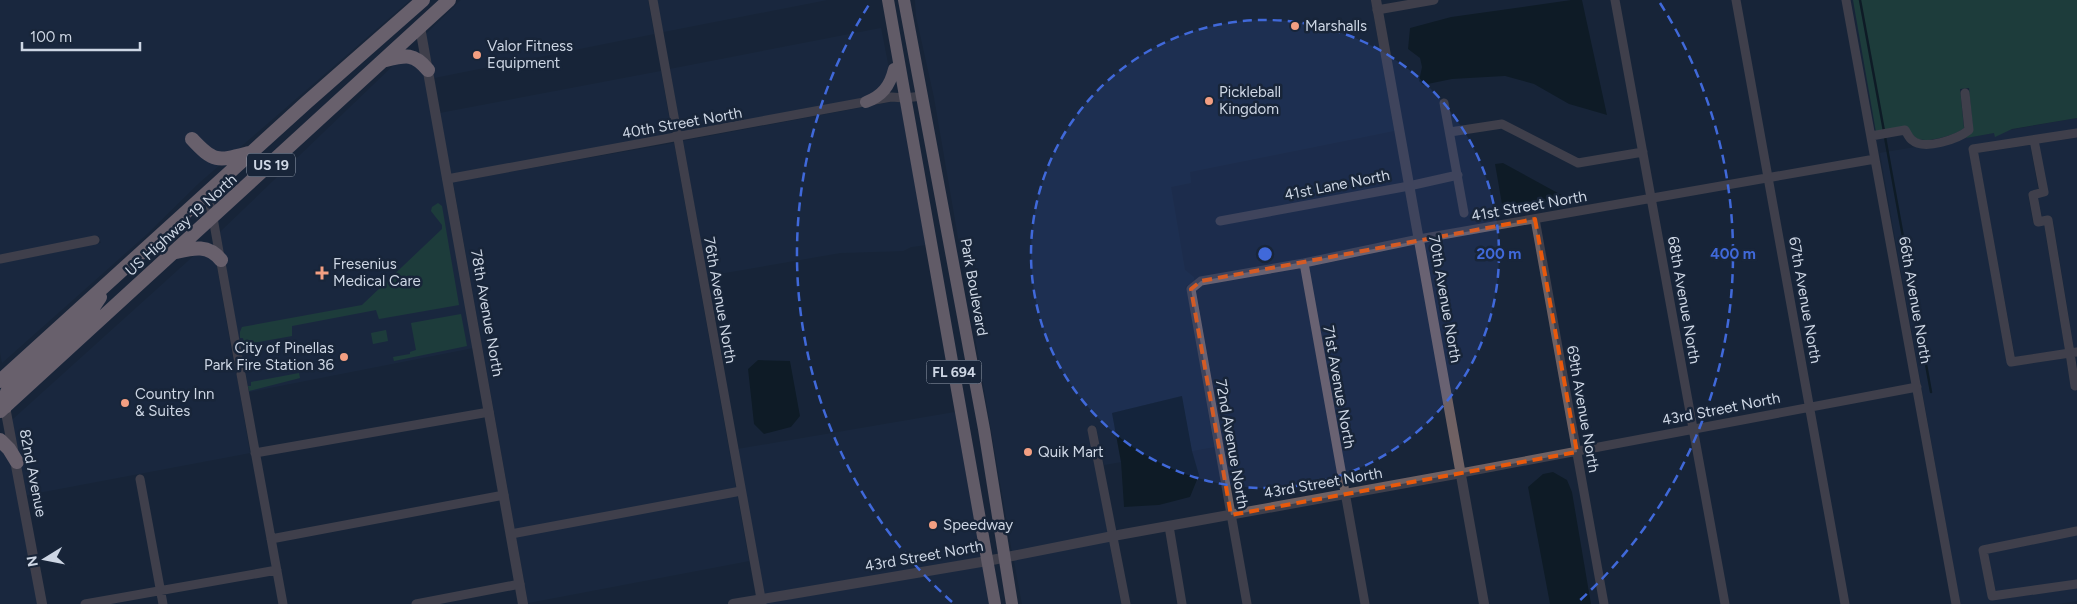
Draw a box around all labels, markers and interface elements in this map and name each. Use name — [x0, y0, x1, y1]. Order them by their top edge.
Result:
place label: Marshalls — [1305, 17, 1367, 35]
scale bar — [22, 20, 140, 52]
marker: Marshalls — [1289, 20, 1301, 32]
text: 100 m — [30, 28, 72, 46]
place label: Valor Fitness Equipment — [487, 37, 573, 72]
marker: Valor Fitness Equipment — [471, 49, 483, 61]
place label: Pickleball Kingdom — [1219, 83, 1281, 118]
marker: Pickleball Kingdom — [1203, 95, 1215, 107]
street label: 40th Street North — [620, 104, 744, 142]
road number: US 19 — [247, 154, 295, 176]
street label: 41st Lane North — [1283, 166, 1391, 204]
street label: US Highway 19 North — [122, 170, 240, 280]
street label: 41st Street North — [1470, 187, 1588, 225]
street label: 70th Avenue North — [1425, 234, 1465, 364]
street label: 76th Avenue North — [700, 235, 740, 365]
street label: 68th Avenue North — [1664, 235, 1704, 365]
street label: 67th Avenue North — [1785, 235, 1825, 365]
street label: 66th Avenue North — [1895, 235, 1935, 365]
street label: Park Boulevard — [957, 237, 991, 337]
centre of rings — [1256, 245, 1274, 263]
text: 200 m — [1477, 245, 1521, 263]
text: 400 m — [1710, 245, 1756, 263]
street label: 78th Avenue North — [467, 248, 507, 378]
place label: Fresenius Medical Care — [333, 255, 421, 290]
marker: Fresenius Medical Care — [315, 266, 329, 280]
street label: 71st Avenue North — [1319, 324, 1359, 450]
place label: City of Pinellas Park Fire Station 36 — [204, 339, 334, 374]
street label: 69th Avenue North — [1563, 344, 1603, 474]
marker: City of Pinellas Park Fire Station 36 — [338, 351, 350, 363]
road number: FL 694 — [926, 361, 982, 384]
street label: 72nd Avenue North — [1212, 378, 1252, 510]
place label: Country Inn & Suites — [135, 385, 214, 420]
street label: 43rd Street North — [1660, 389, 1782, 429]
marker: Country Inn & Suites — [119, 397, 131, 409]
street label: 82nd Avenue — [16, 428, 50, 518]
place label: Quik Mart — [1038, 443, 1104, 461]
marker: Quik Mart — [1022, 446, 1034, 458]
street label: 43rd Street North — [1262, 464, 1384, 502]
place label: Speedway — [943, 516, 1013, 534]
marker: Speedway — [927, 519, 939, 531]
north arrow — [20, 534, 70, 584]
street label: 43rd Street North — [863, 537, 985, 575]
text: N — [23, 554, 42, 568]

